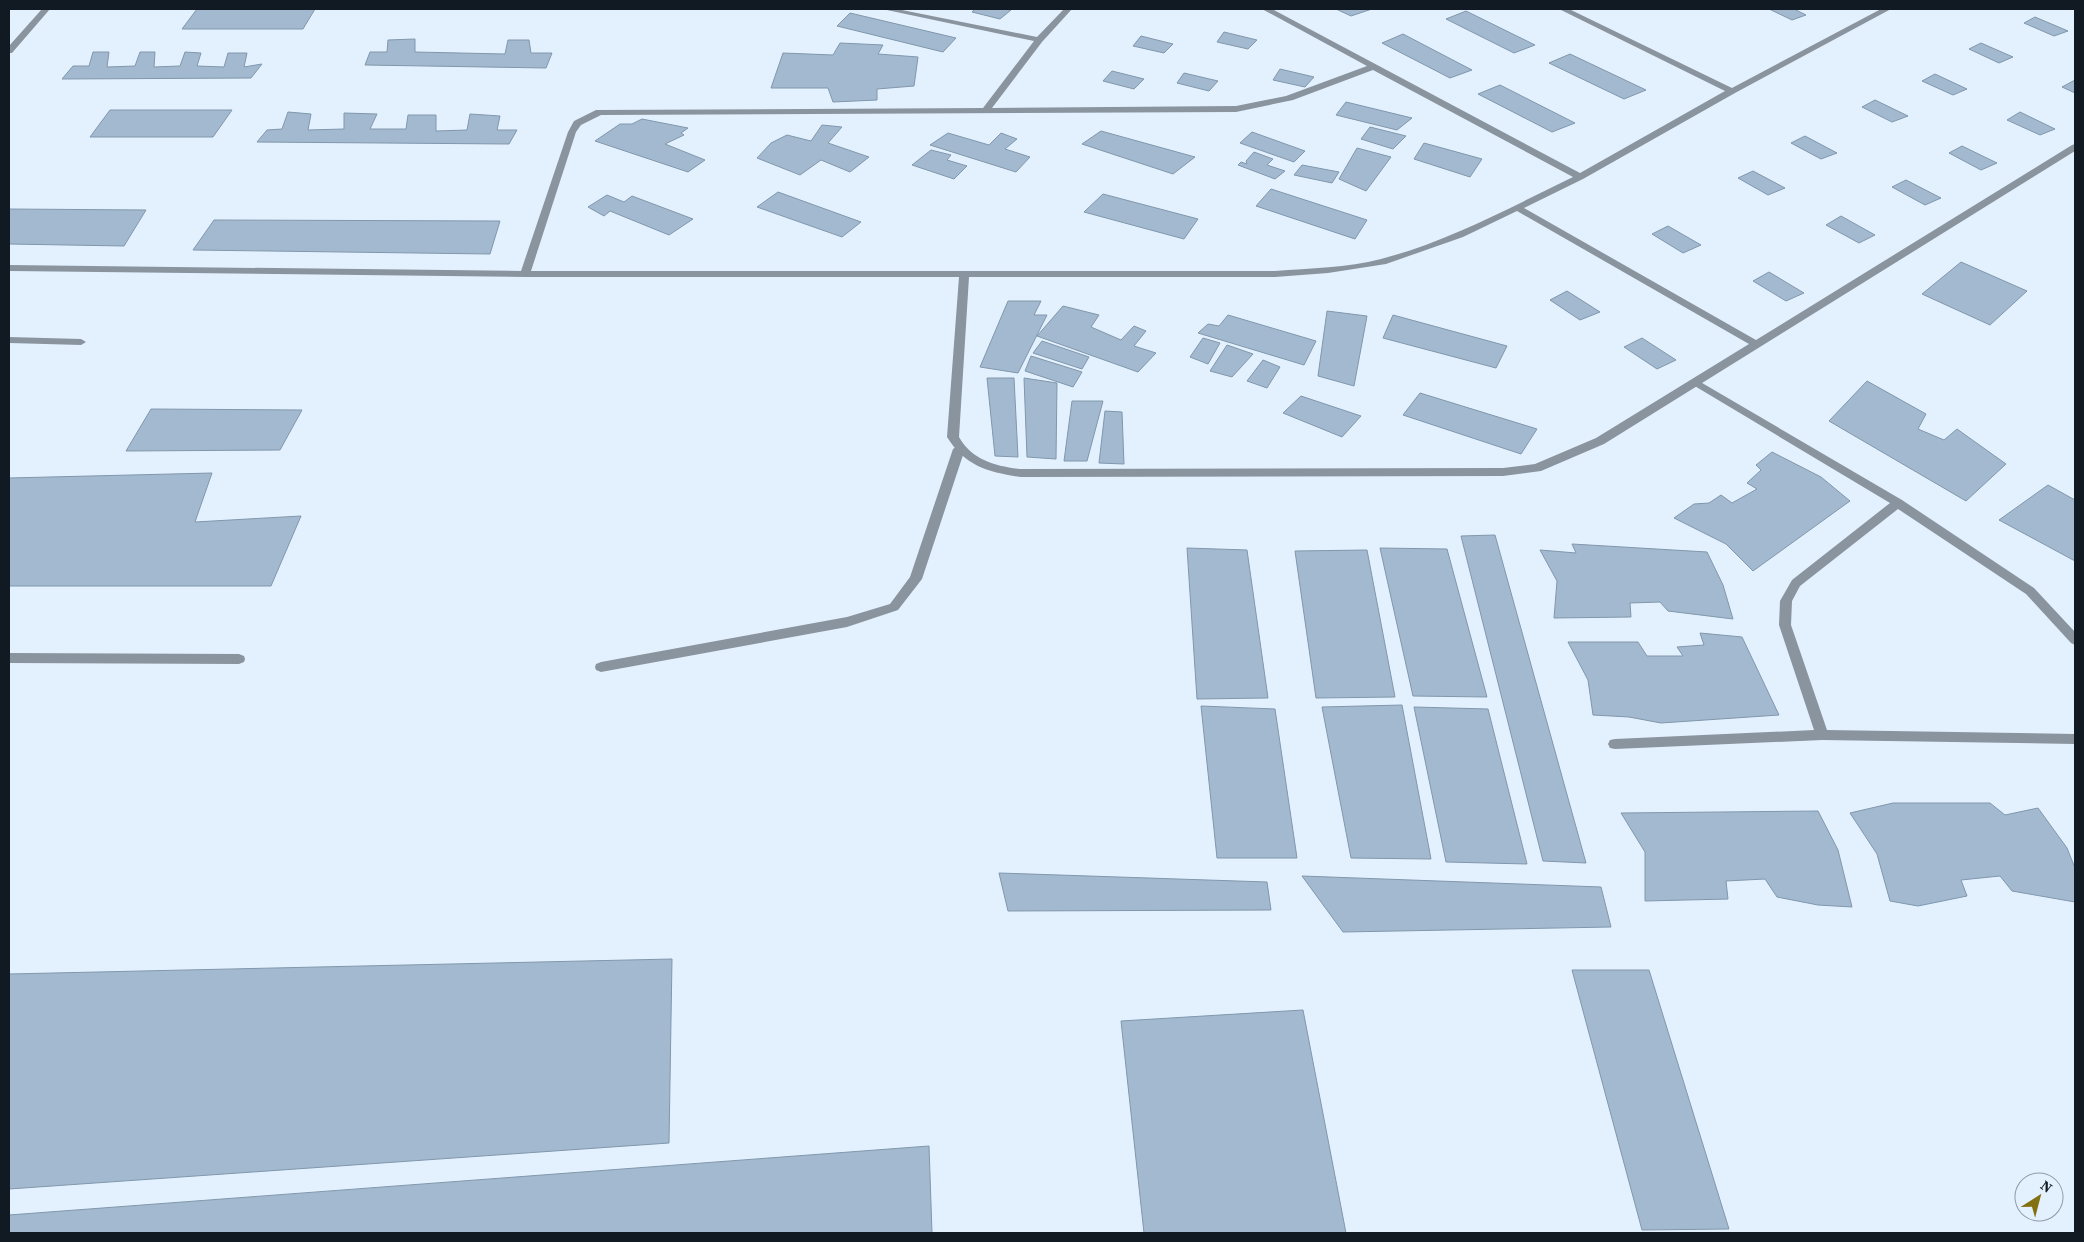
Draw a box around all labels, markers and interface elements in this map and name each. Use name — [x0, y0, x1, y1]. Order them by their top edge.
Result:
north arrow — [2014, 1172, 2064, 1222]
text: N — [2037, 1175, 2057, 1198]

